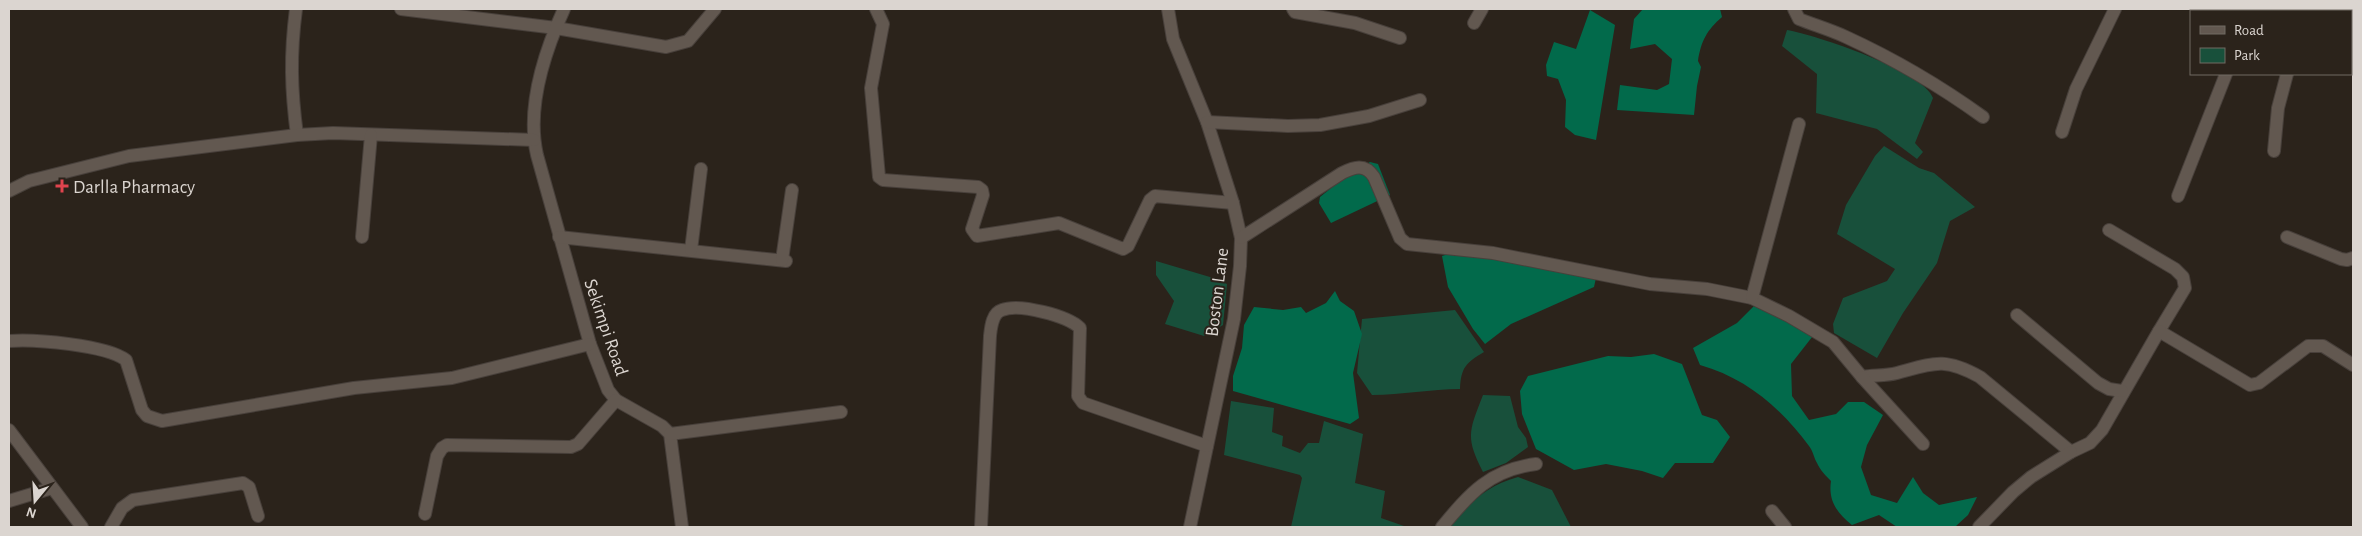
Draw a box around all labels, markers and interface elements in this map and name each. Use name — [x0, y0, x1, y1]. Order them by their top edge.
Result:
legend — [2190, 10, 2352, 75]
text: Road — [2234, 23, 2264, 38]
text: Park — [2234, 48, 2260, 63]
place label: Darlla Pharmacy — [73, 178, 195, 197]
marker: Darlla Pharmacy — [55, 179, 69, 193]
street label: Boston Lane — [1203, 247, 1232, 338]
street label: Sekimpi Road — [580, 277, 631, 378]
north arrow — [10, 476, 60, 526]
text: N — [24, 504, 38, 521]

